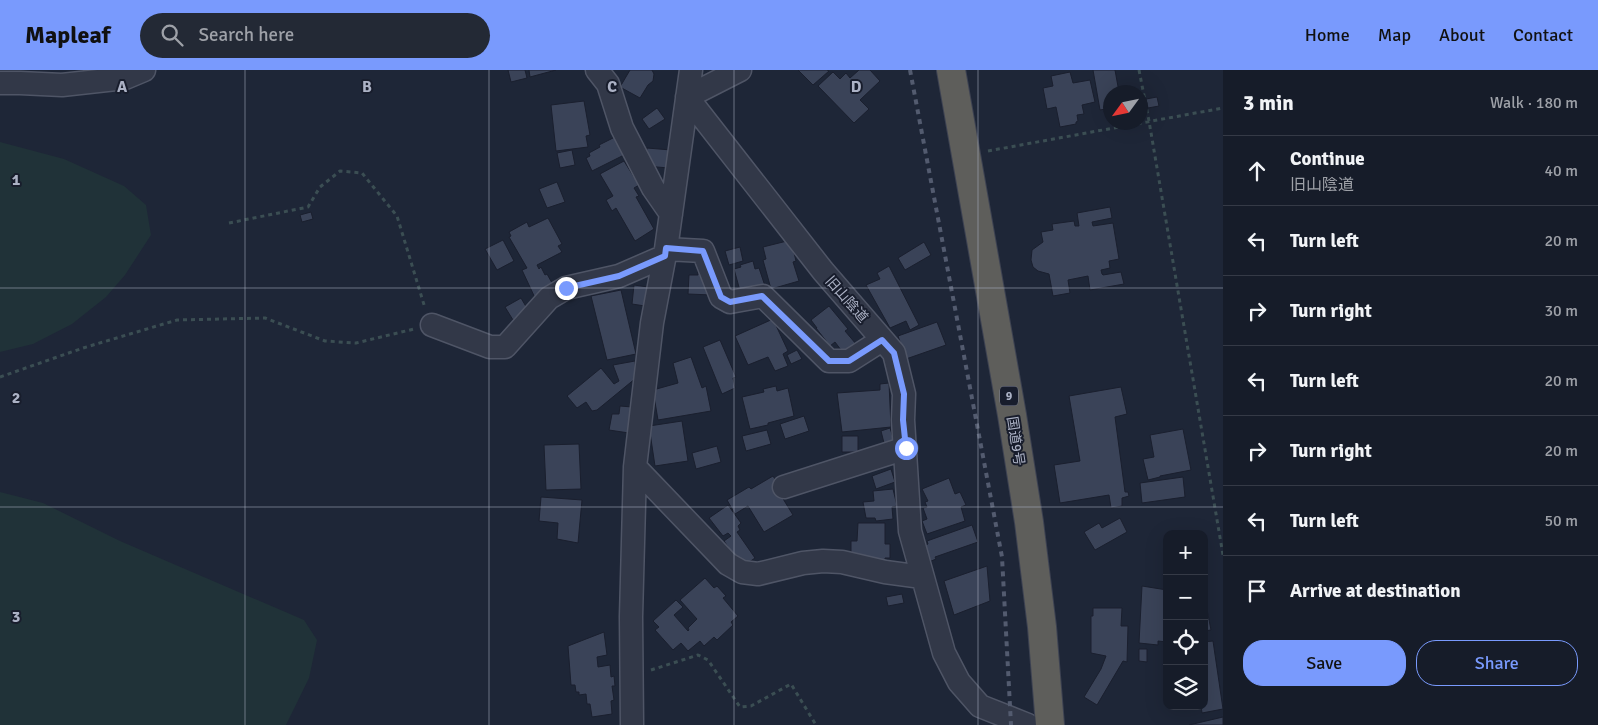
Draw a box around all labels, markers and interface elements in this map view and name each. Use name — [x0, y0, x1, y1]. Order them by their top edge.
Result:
search box — [140, 13, 490, 58]
text: Mapleaf — [25, 20, 110, 50]
icon: search — [158, 21, 186, 49]
text: Search here — [198, 23, 294, 47]
text: Home — [1305, 24, 1350, 46]
text: Map — [1378, 24, 1411, 46]
text: About — [1439, 24, 1485, 46]
text: Contact — [1513, 24, 1573, 46]
text: A — [117, 77, 128, 97]
text: B — [362, 77, 372, 97]
text: C — [607, 77, 617, 97]
text: D — [851, 77, 862, 97]
north arrow — [1103, 85, 1148, 130]
text: 3 min — [1243, 90, 1294, 116]
text: Walk · 180 m — [1490, 93, 1578, 113]
text: Continue — [1290, 147, 1365, 171]
icon: ahead — [1243, 157, 1271, 185]
text: 40 m — [1544, 161, 1578, 181]
text: 1 — [12, 170, 21, 190]
text: 旧山陰道 — [1290, 175, 1354, 195]
icon: left — [1243, 227, 1271, 255]
text: Turn left — [1290, 229, 1359, 253]
text: 20 m — [1544, 231, 1578, 251]
street label: 旧山陰道 — [822, 273, 871, 326]
route end — [555, 277, 578, 300]
icon: right — [1243, 297, 1271, 325]
text: Turn right — [1290, 299, 1372, 323]
text: 30 m — [1544, 301, 1578, 321]
icon: left — [1243, 367, 1271, 395]
text: Turn left — [1290, 369, 1359, 393]
text: 20 m — [1544, 371, 1578, 391]
road number: 9 — [1000, 386, 1018, 406]
text: 2 — [12, 388, 20, 408]
street label: 国道9号 — [1003, 415, 1028, 467]
route start — [895, 437, 918, 460]
icon: right — [1243, 437, 1271, 465]
text: Turn right — [1290, 439, 1372, 463]
text: 20 m — [1544, 441, 1578, 461]
icon: left — [1243, 507, 1271, 535]
text: Turn left — [1290, 509, 1359, 533]
text: 50 m — [1544, 511, 1578, 531]
map controls — [1163, 530, 1208, 710]
button: + — [1163, 530, 1208, 575]
button: − — [1163, 575, 1208, 620]
icon: arrive — [1243, 577, 1271, 605]
text: Arrive at destination — [1290, 579, 1461, 603]
text: 3 — [12, 607, 20, 627]
button: locate — [1163, 620, 1208, 665]
button: Save — [1243, 640, 1406, 686]
button: Share — [1416, 640, 1578, 686]
button: layers — [1163, 665, 1208, 710]

